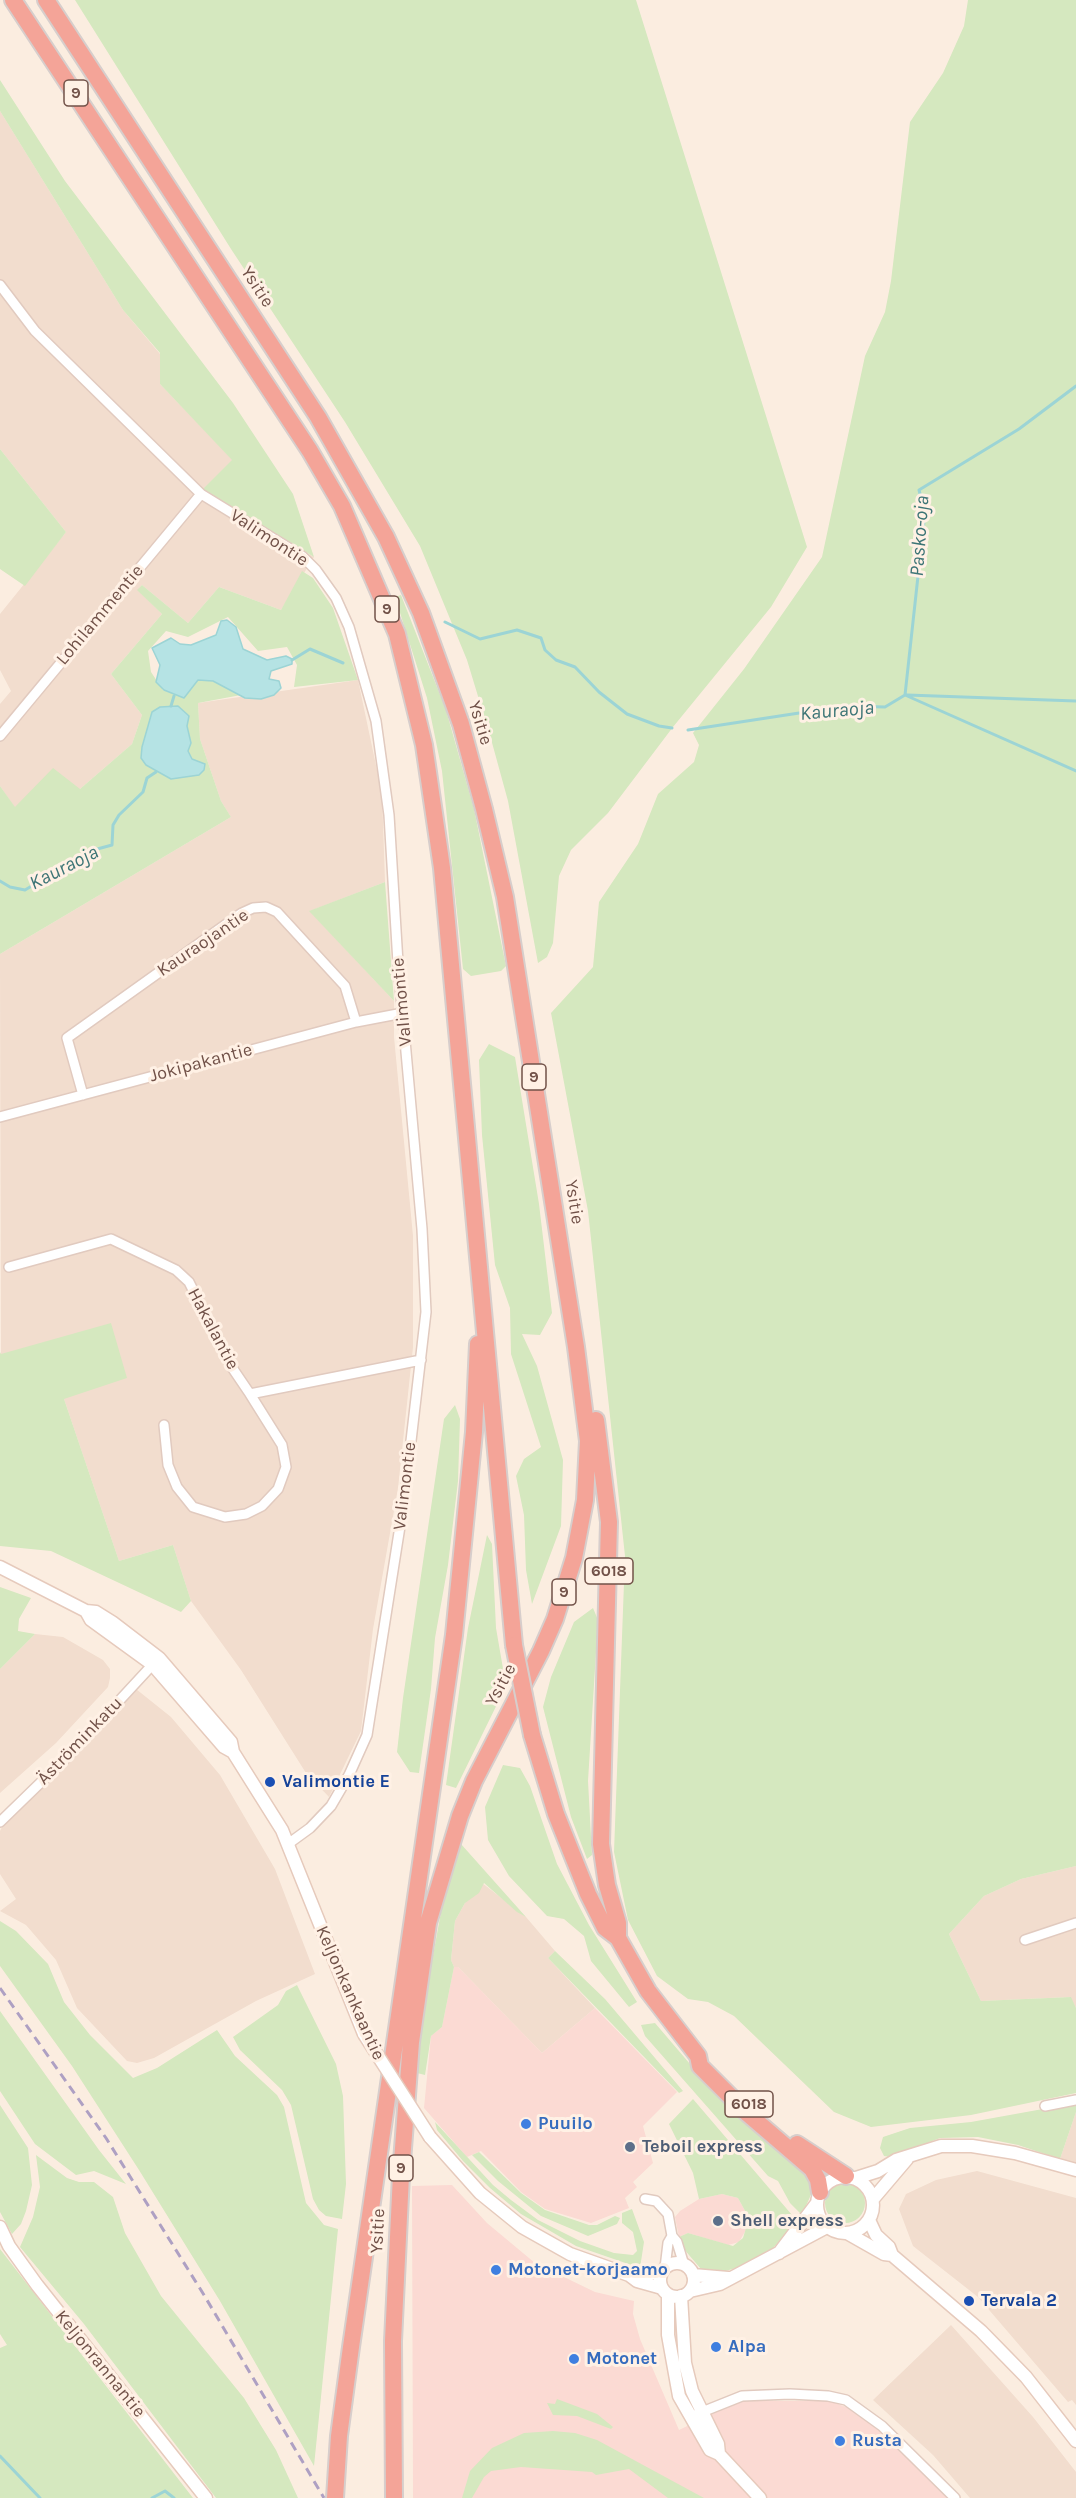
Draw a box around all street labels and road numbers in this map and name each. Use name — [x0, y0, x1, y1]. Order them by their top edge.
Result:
road number: 9 — [64, 80, 88, 106]
street label: Ysitie — [236, 262, 278, 312]
street label: Valimontie — [226, 505, 312, 571]
street label: Lohilammentie — [52, 560, 148, 670]
road number: 9 — [375, 596, 399, 622]
street label: Ysitie — [463, 698, 497, 748]
street label: Kauraojantie — [153, 904, 253, 982]
street label: Valimontie — [387, 957, 417, 1047]
street label: Jokipakantie — [147, 1039, 255, 1087]
road number: 9 — [522, 1064, 546, 1090]
street label: Ysitie — [560, 1178, 588, 1226]
street label: Hakalantie — [183, 1285, 243, 1373]
street label: Valimontie — [389, 1441, 421, 1531]
road number: 6018 — [585, 1558, 633, 1584]
road number: 9 — [552, 1579, 576, 1605]
street label: Ysitie — [481, 1660, 521, 1710]
street label: Äströminkatu — [33, 1693, 127, 1789]
street label: Keljonkankaantie — [311, 1923, 389, 2063]
road number: 6018 — [725, 2091, 773, 2117]
road number: 9 — [389, 2155, 413, 2181]
street label: Ysitie — [366, 2208, 390, 2254]
street label: Keljonrannantie — [50, 2306, 150, 2422]

